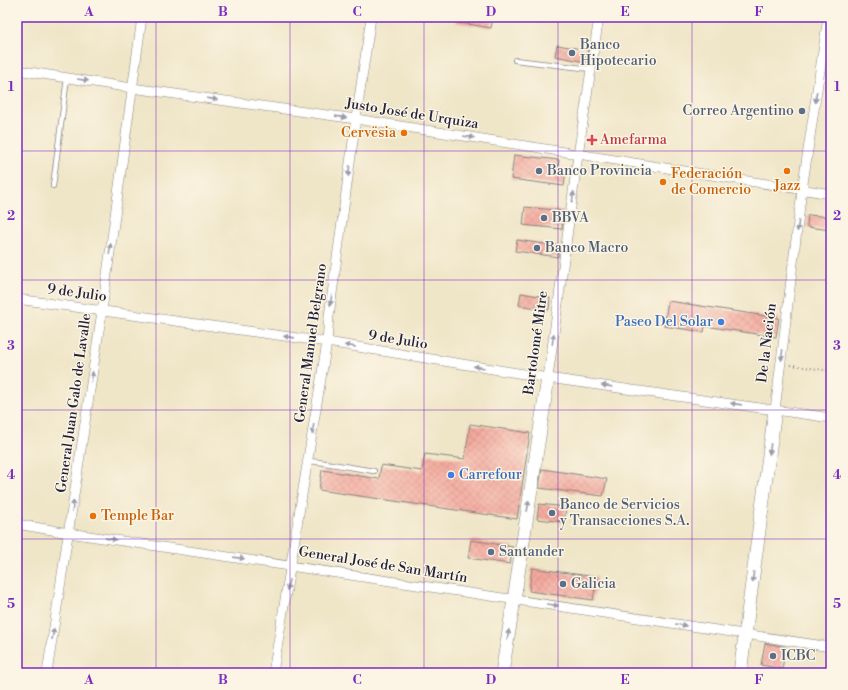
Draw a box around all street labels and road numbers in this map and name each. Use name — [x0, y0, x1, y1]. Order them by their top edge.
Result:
street label: Justo José de Urquiza — [343, 94, 481, 134]
street label: General Manuel Belgrano — [291, 262, 331, 424]
street label: 9 de Julio — [46, 280, 108, 306]
street label: Bartolomé Mitre — [520, 290, 552, 397]
street label: De la Nación — [753, 301, 781, 384]
street label: General Juan Galo de Lavalle — [52, 312, 96, 494]
street label: 9 de Julio — [367, 326, 429, 354]
street label: General José de San Martín — [297, 543, 469, 587]

